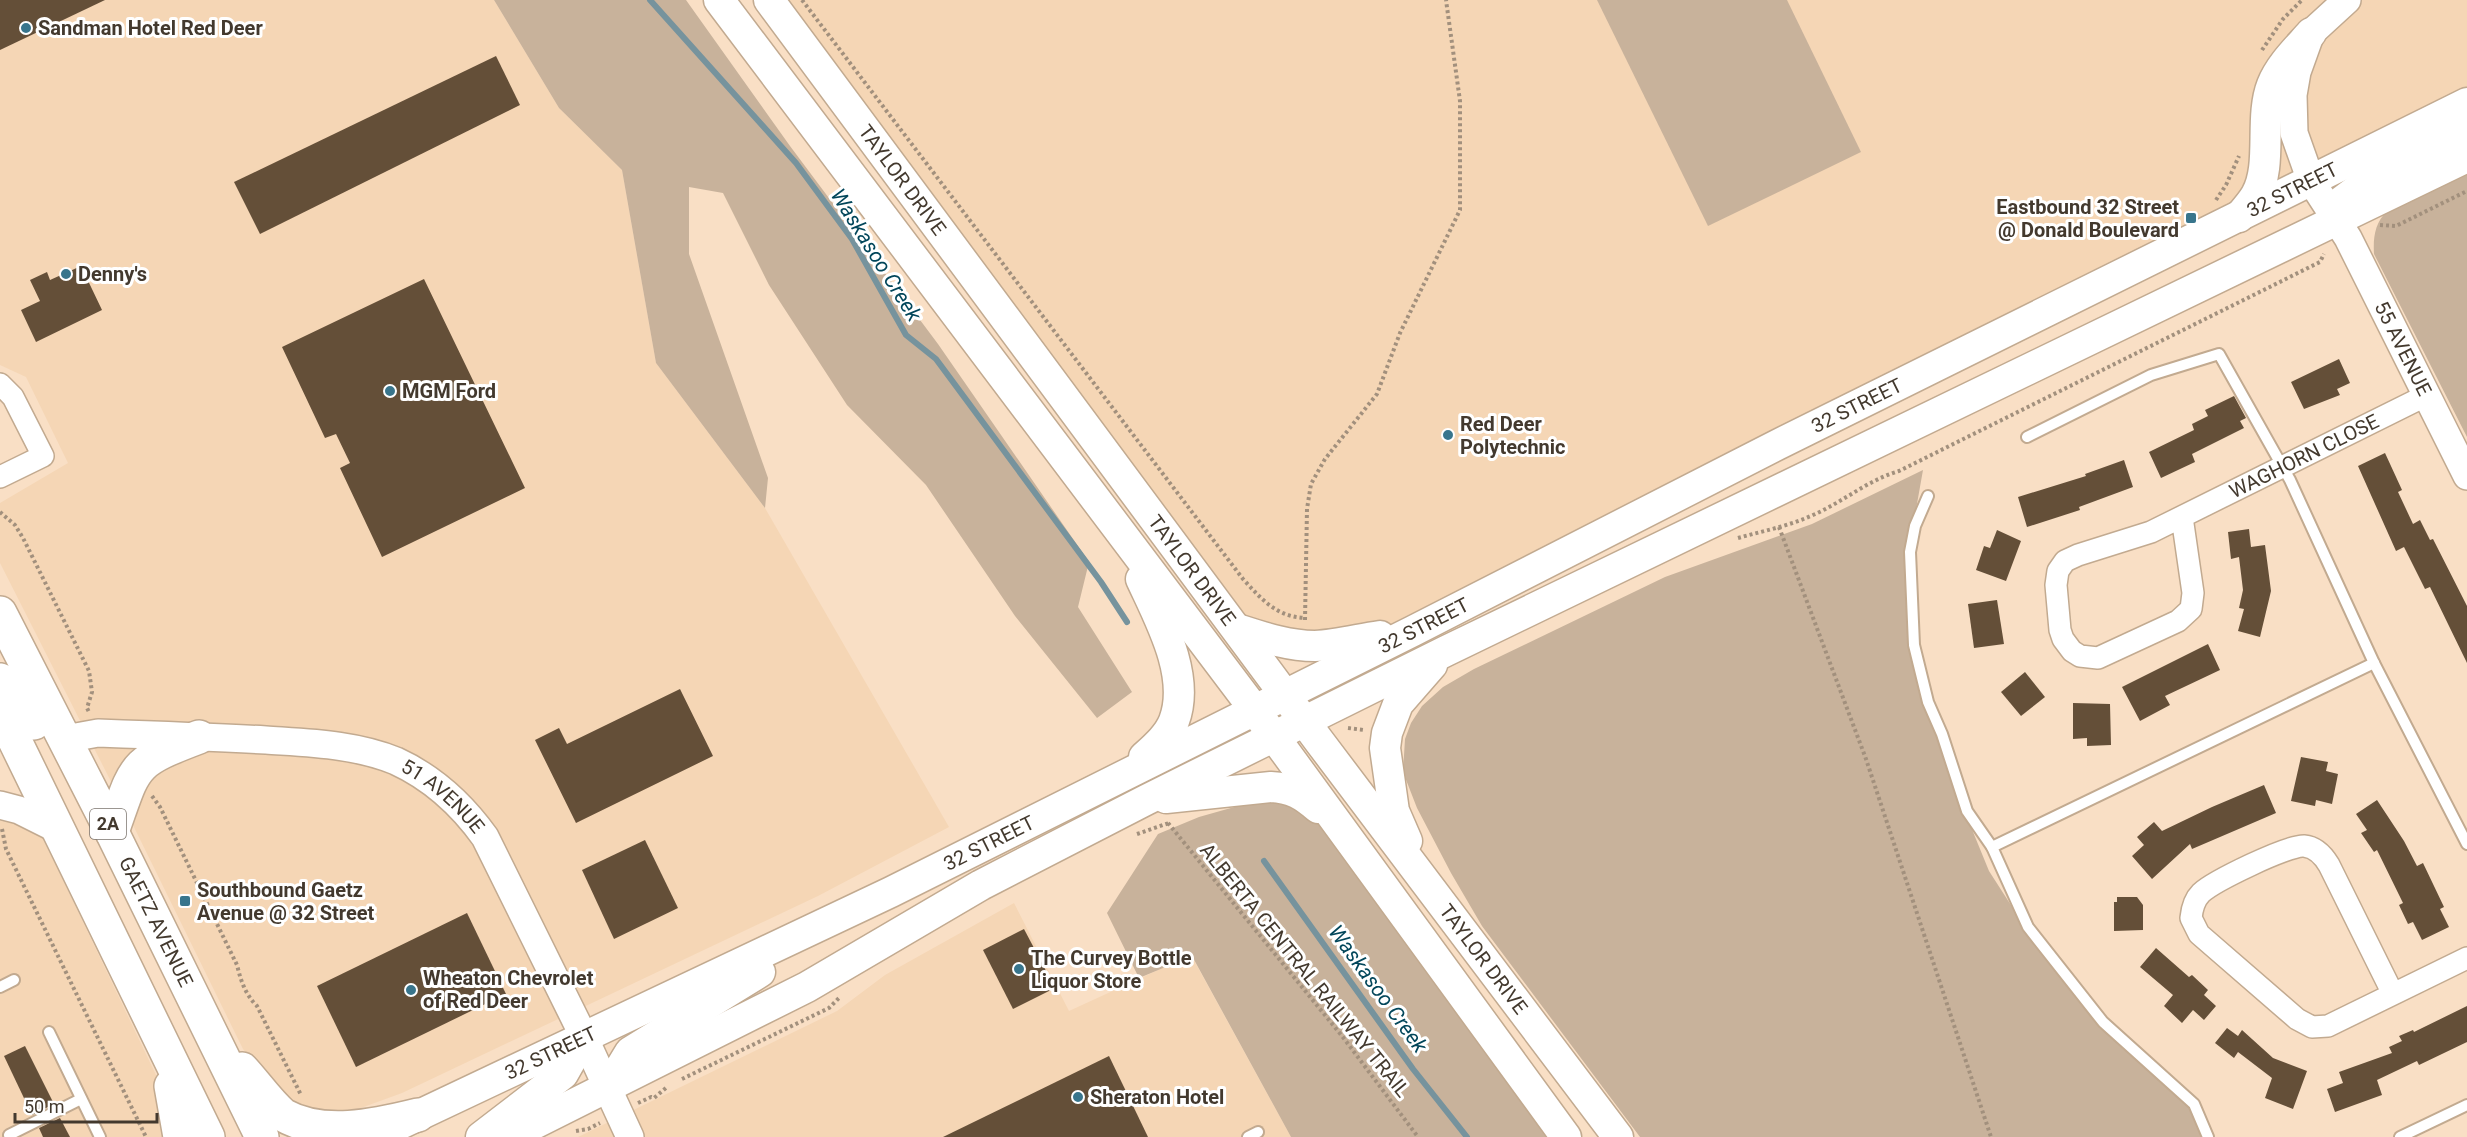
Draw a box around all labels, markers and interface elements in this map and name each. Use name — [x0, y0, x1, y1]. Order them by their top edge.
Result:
place label: Sandman Hotel Red Deer — [38, 16, 263, 40]
marker: Sandman Hotel Red Deer — [19, 21, 33, 35]
street label: TAYLOR DRIVE — [854, 120, 951, 240]
street label: 32 STREET — [2243, 157, 2342, 222]
water label: Waskasoo Creek — [826, 184, 927, 326]
place label: Eastbound 32 Street @ Donald Boulevard — [1996, 195, 2179, 242]
marker: Eastbound 32 Street @ Donald Boulevard — [2184, 211, 2198, 225]
place label: Denny's — [78, 262, 147, 286]
marker: Denny's — [59, 267, 73, 281]
street label: 55 AVENUE — [2370, 297, 2437, 400]
street label: 32 STREET — [1807, 373, 1906, 438]
place label: MGM Ford — [402, 379, 496, 403]
marker: MGM Ford — [383, 384, 397, 398]
street label: WAGHORN CLOSE — [2225, 409, 2383, 503]
place label: Red Deer Polytechnic — [1460, 412, 1566, 459]
marker: Red Deer Polytechnic — [1441, 428, 1455, 442]
street label: TAYLOR DRIVE — [1143, 510, 1241, 630]
street label: 32 STREET — [1374, 592, 1473, 658]
street label: 51 AVENUE — [397, 754, 490, 838]
road number: 2A — [90, 809, 126, 839]
street label: 32 STREET — [940, 810, 1038, 876]
street label: ALBERTA CENTRAL RAILWAY TRAIL — [1195, 838, 1415, 1102]
street label: GAETZ AVENUE — [114, 853, 198, 991]
place label: Southbound Gaetz Avenue @ 32 Street — [197, 878, 375, 925]
marker: Southbound Gaetz Avenue @ 32 Street — [178, 894, 192, 908]
street label: TAYLOR DRIVE — [1434, 899, 1533, 1019]
water label: Waskasoo Creek — [1324, 921, 1433, 1058]
place label: The Curvey Bottle Liquor Store — [1031, 946, 1192, 993]
marker: The Curvey Bottle Liquor Store — [1012, 962, 1026, 976]
place label: Wheaton Chevrolet of Red Deer — [423, 966, 594, 1013]
marker: Wheaton Chevrolet of Red Deer — [404, 983, 418, 997]
street label: 32 STREET — [501, 1021, 600, 1085]
place label: Sheraton Hotel — [1090, 1085, 1224, 1109]
scale bar — [15, 1086, 158, 1124]
marker: Sheraton Hotel — [1071, 1090, 1085, 1104]
text: 50 m — [24, 1096, 64, 1117]

